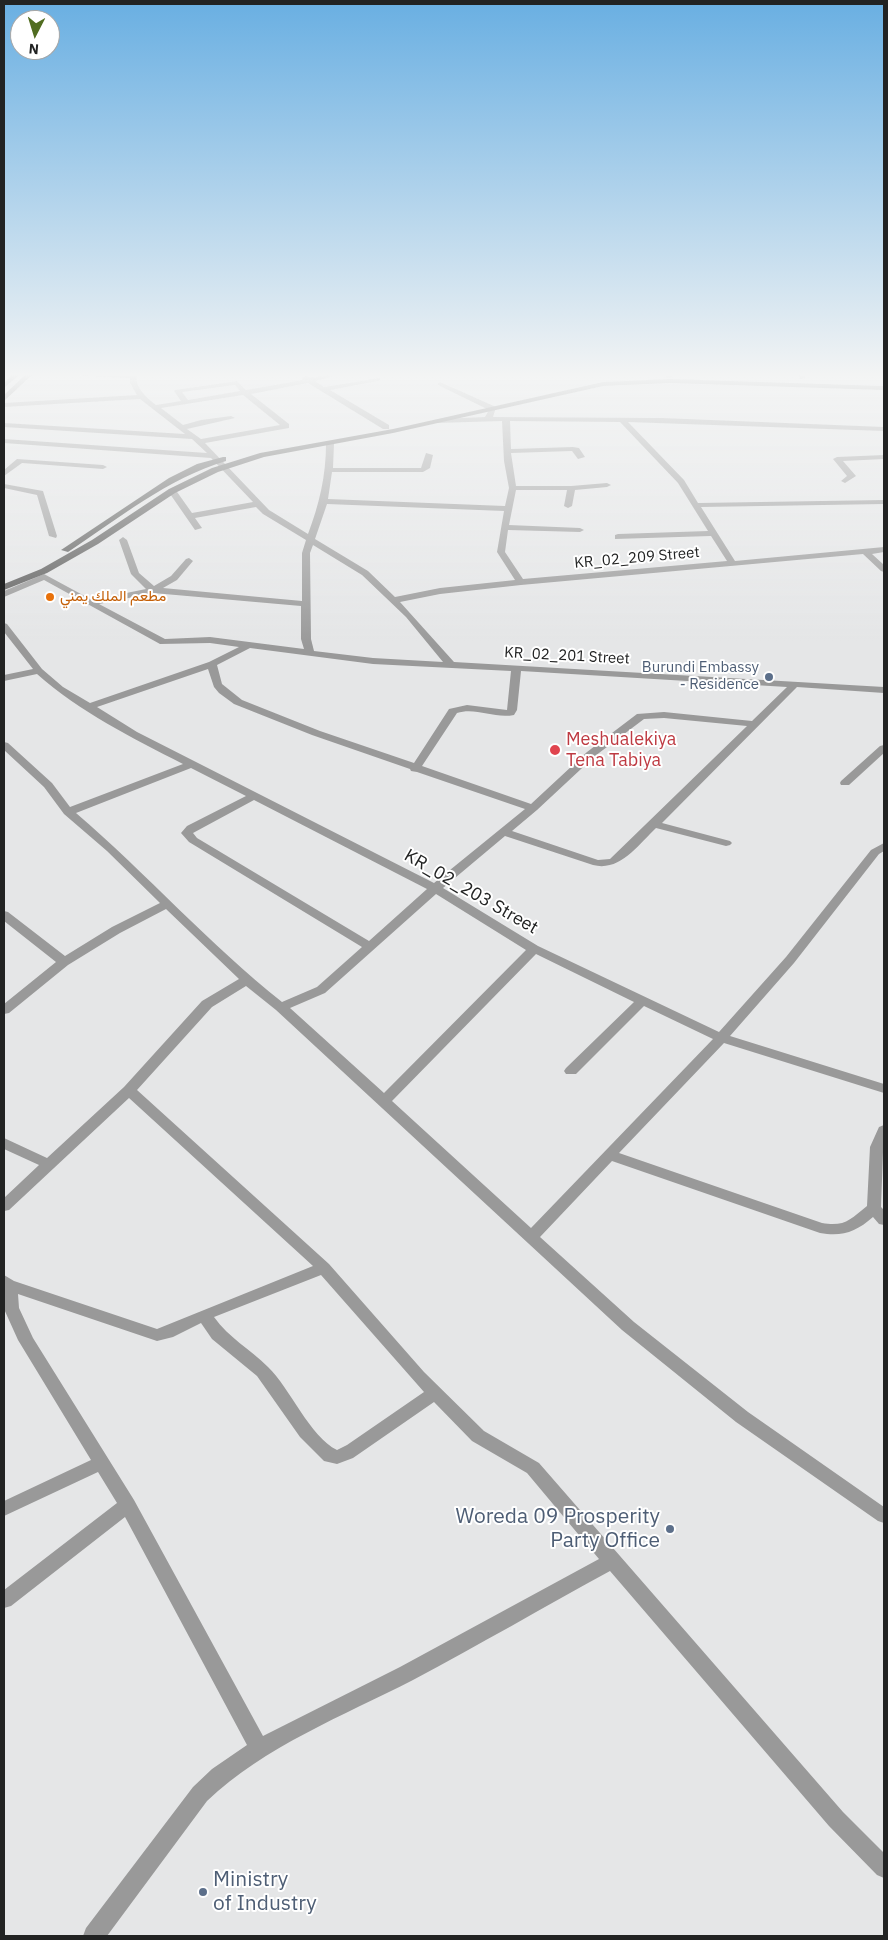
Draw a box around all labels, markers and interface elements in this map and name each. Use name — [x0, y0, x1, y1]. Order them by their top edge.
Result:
north arrow — [10, 10, 60, 60]
text: N — [28, 40, 40, 58]
street label: KR_02_209 Street — [574, 544, 700, 572]
place label: مطعم الملك يمني — [60, 588, 166, 606]
marker: مطعم الملك يمني — [44, 591, 56, 603]
street label: KR_02_201 Street — [504, 644, 630, 668]
place label: Burundi Embassy - Residence — [642, 659, 759, 694]
marker: Burundi Embassy - Residence — [763, 671, 775, 683]
place label: Meshualekiya Tena Tabiya — [566, 729, 676, 772]
marker: Meshualekiya Tena Tabiya — [548, 743, 562, 757]
street label: KR_02_203 Street — [400, 845, 542, 939]
place label: Woreda 09 Prosperity Party Office — [456, 1504, 660, 1554]
marker: Woreda 09 Prosperity Party Office — [664, 1523, 676, 1535]
place label: Ministry of Industry — [213, 1867, 317, 1917]
marker: Ministry of Industry — [197, 1886, 209, 1898]

